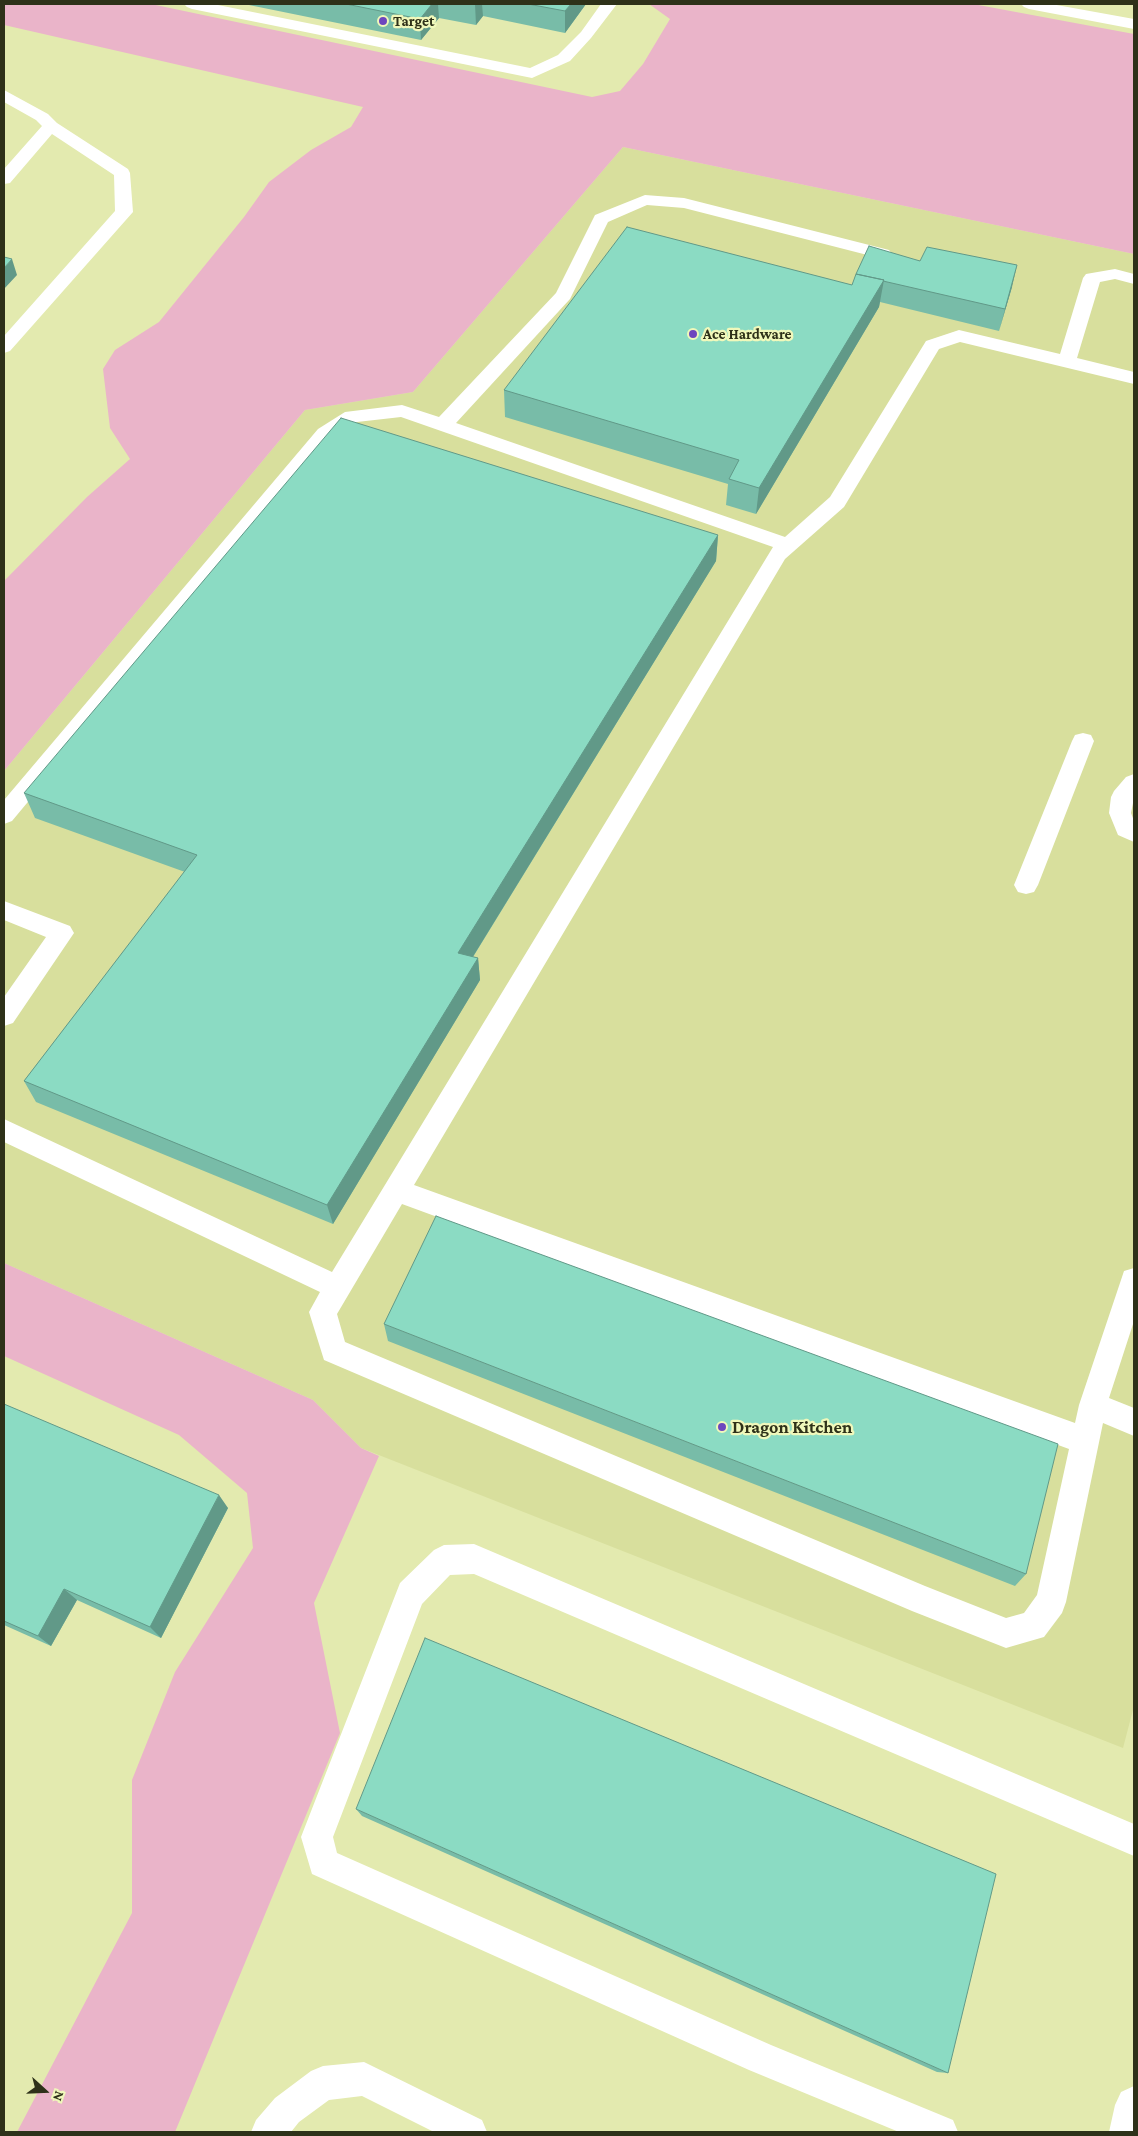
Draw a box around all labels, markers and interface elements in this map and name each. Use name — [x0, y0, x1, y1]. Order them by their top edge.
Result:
place label: Target — [393, 12, 434, 30]
marker: Target — [377, 15, 389, 27]
place label: Ace Hardware — [703, 325, 791, 343]
marker: Ace Hardware — [687, 328, 699, 340]
place label: Dragon Kitchen — [732, 1416, 852, 1438]
marker: Dragon Kitchen — [716, 1421, 728, 1433]
north arrow — [20, 2066, 70, 2116]
text: N — [50, 2089, 68, 2103]

